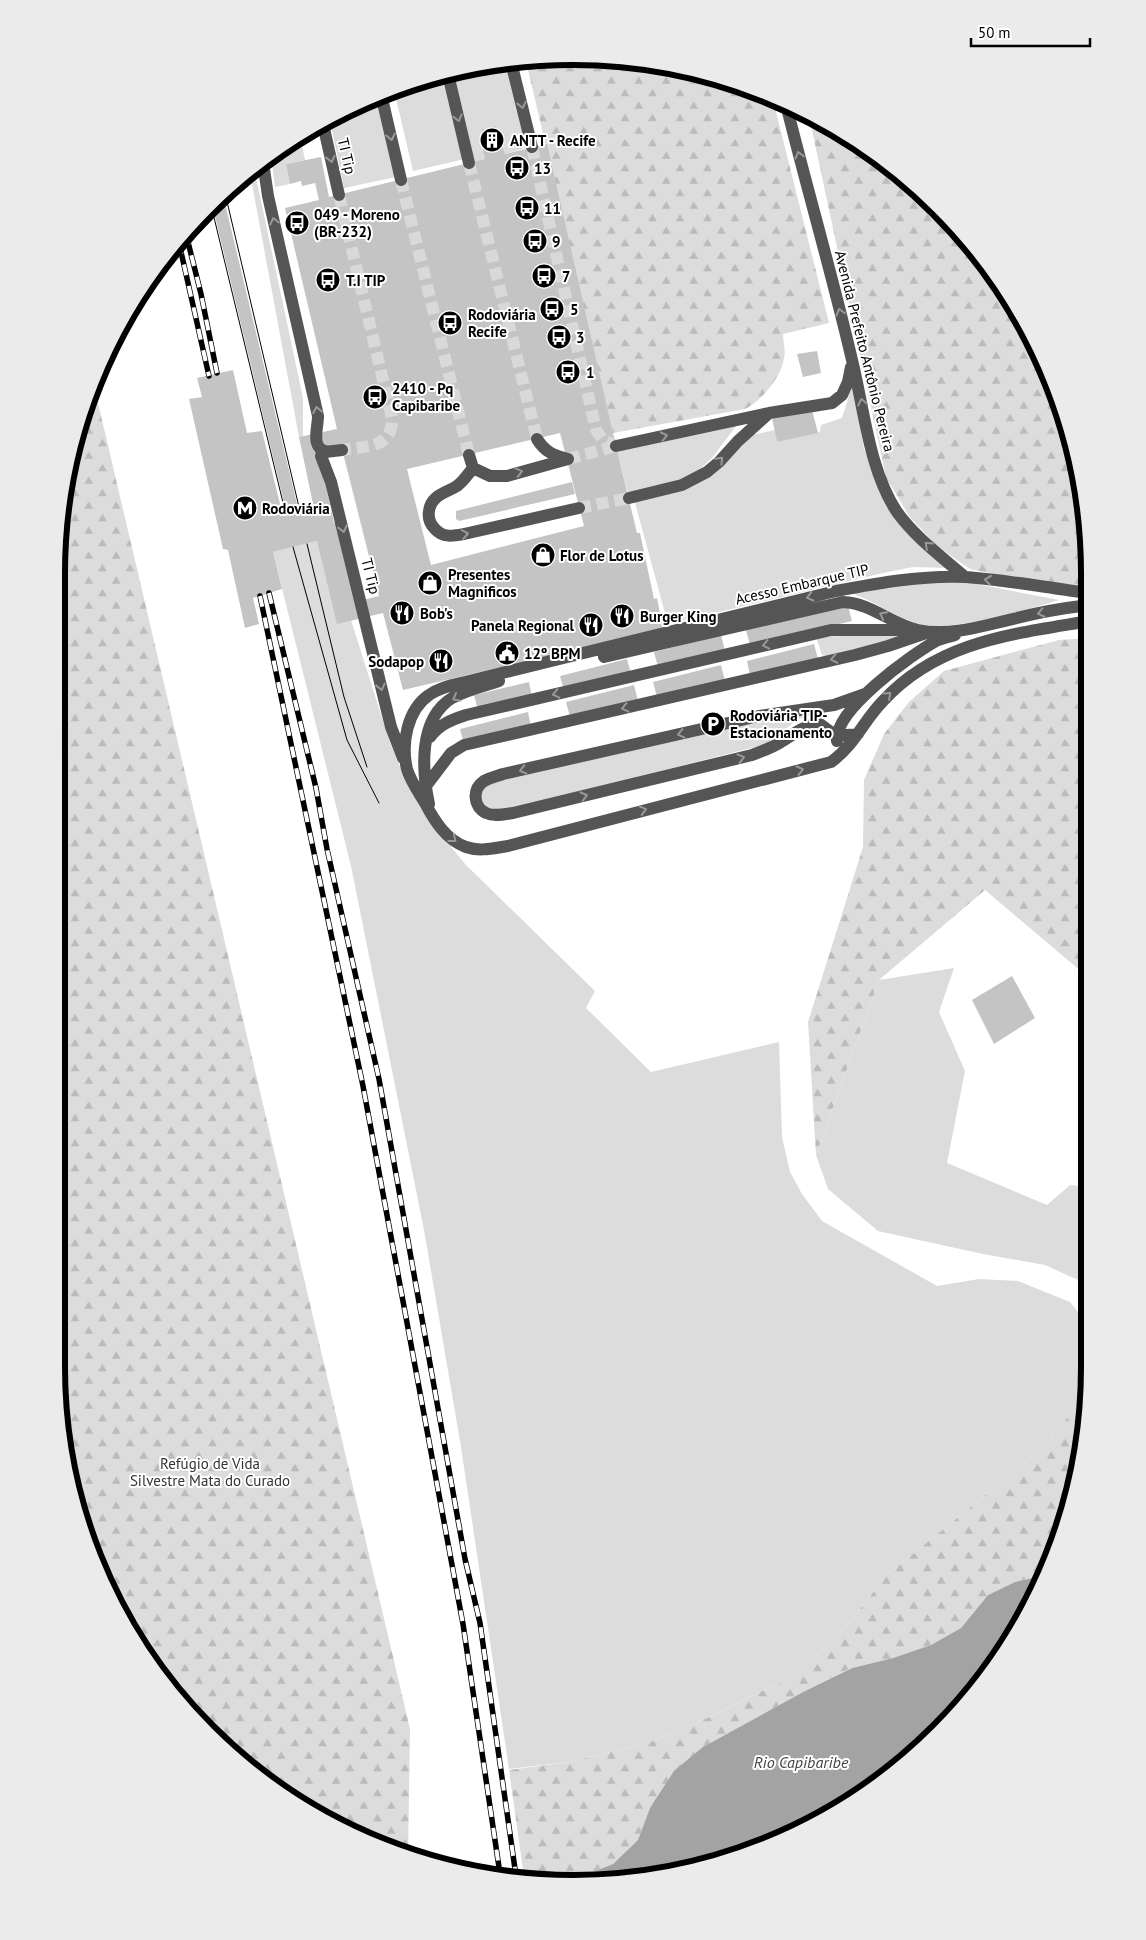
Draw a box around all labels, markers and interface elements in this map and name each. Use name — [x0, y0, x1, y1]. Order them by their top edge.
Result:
scale bar — [971, 15, 1090, 47]
text: 50 m — [978, 23, 1011, 42]
one-way arrow — [516, 100, 527, 109]
one-way arrow — [452, 114, 463, 123]
building icon: ANTT - Recife — [479, 127, 505, 153]
place label: ANTT - Recife — [510, 131, 596, 150]
one-way arrow — [385, 132, 396, 141]
street label: TI Tip — [334, 136, 360, 176]
one-way arrow — [794, 150, 805, 159]
one-way arrow — [325, 155, 336, 164]
bus stop icon: 13 — [504, 155, 530, 181]
place label: 13 — [534, 159, 551, 178]
bus stop icon: 11 — [514, 195, 540, 221]
place label: 11 — [544, 199, 561, 218]
place label: 049 - Moreno (BR-232) — [314, 205, 400, 241]
bus stop icon: 049 - Moreno (BR-232) — [284, 210, 310, 236]
one-way arrow — [269, 217, 280, 226]
bus stop icon: 9 — [522, 228, 548, 254]
place label: 9 — [552, 232, 561, 251]
street label: Avenida Prefeito Antônio Pereira — [831, 248, 899, 454]
bus stop icon: 7 — [531, 263, 557, 289]
bus stop icon: T.I TIP — [315, 267, 341, 293]
place label: 7 — [562, 267, 571, 286]
place label: T.I TIP — [346, 271, 386, 290]
bus stop icon: 5 — [539, 296, 565, 322]
place label: 5 — [570, 300, 579, 319]
place label: Rodoviária Recife — [468, 305, 536, 341]
one-way arrow — [835, 308, 846, 316]
bus stop icon: Rodoviária Recife — [437, 310, 463, 336]
bus stop icon: 3 — [546, 324, 572, 350]
place label: 3 — [576, 328, 585, 347]
bus stop icon: 1 — [555, 359, 581, 385]
place label: 1 — [586, 363, 595, 382]
place label: 2410 - Pq Capibaribe — [392, 379, 461, 415]
bus stop icon: 2410 - Pq Capibaribe — [362, 384, 388, 410]
one-way arrow — [857, 397, 867, 406]
one-way arrow — [312, 405, 322, 414]
one-way arrow — [659, 431, 668, 441]
one-way arrow — [714, 456, 723, 465]
one-way arrow — [515, 468, 523, 478]
metro station icon: Rodoviária — [232, 495, 258, 521]
place label: Rodoviária — [262, 499, 330, 518]
one-way arrow — [337, 524, 348, 533]
one-way arrow — [460, 529, 469, 540]
shop icon: Flor de Lotus — [530, 542, 556, 568]
one-way arrow — [925, 542, 934, 551]
place label: Flor de Lotus — [560, 546, 644, 565]
street label: TI Tip — [357, 556, 385, 596]
street label: Acesso Embarque TIP — [733, 559, 871, 609]
place label: Presentes Magnificos — [448, 565, 517, 601]
shop icon: Presentes Magnificos — [417, 570, 443, 596]
one-way arrow — [984, 575, 992, 586]
one-way arrow — [806, 591, 815, 602]
restaurant icon: Bob's — [389, 600, 415, 626]
restaurant icon: Burger King — [609, 603, 635, 629]
place label: Bob's — [420, 604, 453, 623]
place label: Burger King — [640, 607, 716, 626]
one-way arrow — [1036, 607, 1045, 618]
one-way arrow — [880, 611, 889, 621]
restaurant icon: Panela Regional — [578, 612, 604, 638]
place label: Panela Regional — [471, 616, 575, 635]
one-way arrow — [761, 639, 770, 650]
public building icon: 12º BPM — [494, 640, 520, 666]
place label: 12º BPM — [524, 644, 581, 663]
restaurant icon: Sodapop — [428, 648, 454, 674]
place label: Sodapop — [368, 652, 424, 671]
one-way arrow — [830, 653, 839, 664]
one-way arrow — [375, 682, 386, 691]
one-way arrow — [552, 688, 561, 699]
one-way arrow — [452, 691, 461, 701]
one-way arrow — [883, 692, 892, 701]
one-way arrow — [620, 702, 629, 713]
place label: Rodoviária TIP- Estacionamento — [730, 706, 832, 742]
parking icon: Rodoviária TIP- Estacionamento — [700, 711, 726, 737]
one-way arrow — [677, 728, 686, 738]
one-way arrow — [737, 753, 745, 763]
one-way arrow — [518, 764, 527, 775]
one-way arrow — [796, 765, 805, 776]
one-way arrow — [579, 791, 588, 802]
one-way arrow — [638, 805, 647, 816]
one-way arrow — [447, 833, 456, 841]
park label: Refúgio de Vida Silvestre Mata do Curado — [130, 1454, 290, 1490]
water label: Rio Capibaribe — [754, 1752, 849, 1772]

